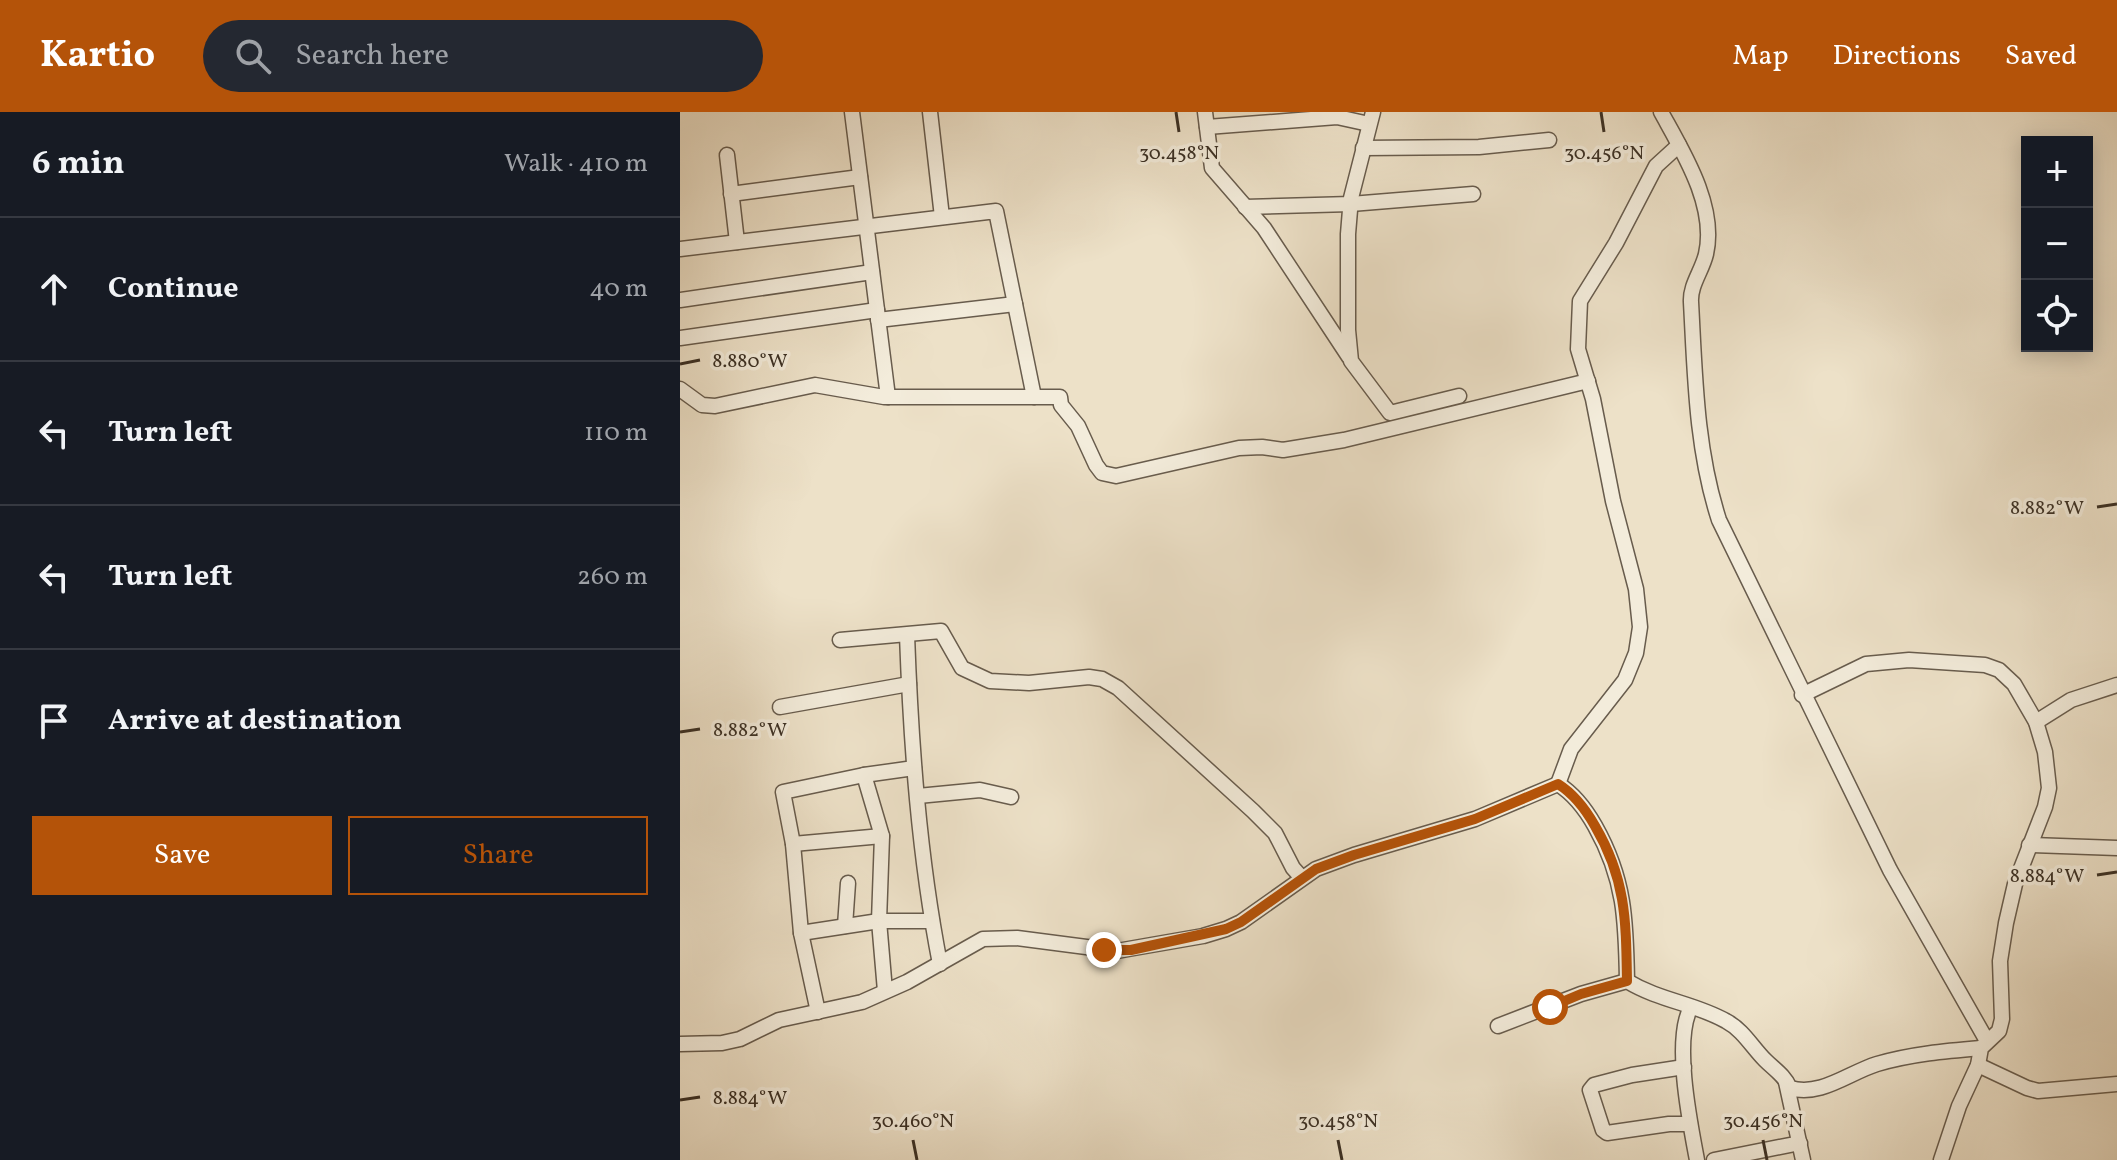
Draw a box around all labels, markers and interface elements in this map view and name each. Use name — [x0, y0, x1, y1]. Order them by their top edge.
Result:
search box — [203, 20, 763, 92]
text: Kartio — [40, 30, 155, 83]
icon: search — [231, 34, 275, 78]
text: Search here — [295, 35, 449, 77]
text: Map — [1733, 37, 1789, 76]
text: Directions — [1833, 37, 1961, 76]
text: Saved — [2005, 37, 2077, 76]
map controls — [2021, 136, 2093, 352]
button: + — [2021, 136, 2093, 208]
text: 30.458°N — [1139, 140, 1219, 168]
text: 30.456°N — [1564, 140, 1644, 168]
text: 6 min — [32, 141, 125, 188]
text: Walk · 410 m — [504, 146, 648, 182]
button: − — [2021, 208, 2093, 280]
icon: ahead — [32, 267, 76, 311]
text: Continue — [108, 268, 239, 310]
text: 40 m — [589, 271, 648, 307]
button: locate — [2021, 280, 2093, 352]
text: 8.880°W — [712, 348, 788, 376]
icon: left — [32, 411, 76, 455]
text: Turn left — [108, 412, 232, 454]
text: 110 m — [584, 415, 648, 451]
text: 8.882°W — [2010, 495, 2084, 523]
icon: left — [32, 555, 76, 599]
text: Turn left — [108, 556, 232, 598]
text: 260 m — [577, 559, 648, 595]
icon: arrive — [32, 699, 76, 743]
text: Arrive at destination — [108, 700, 402, 742]
text: 8.882°W — [713, 717, 787, 745]
button: Save — [32, 816, 332, 895]
button: Share — [348, 816, 648, 895]
text: 8.884°W — [2010, 863, 2084, 891]
route end — [1086, 932, 1122, 968]
route start — [1532, 989, 1568, 1025]
text: 8.884°W — [713, 1085, 787, 1113]
text: 30.460°N — [872, 1108, 954, 1136]
text: 30.458°N — [1298, 1108, 1378, 1136]
text: 30.456°N — [1723, 1108, 1803, 1136]

